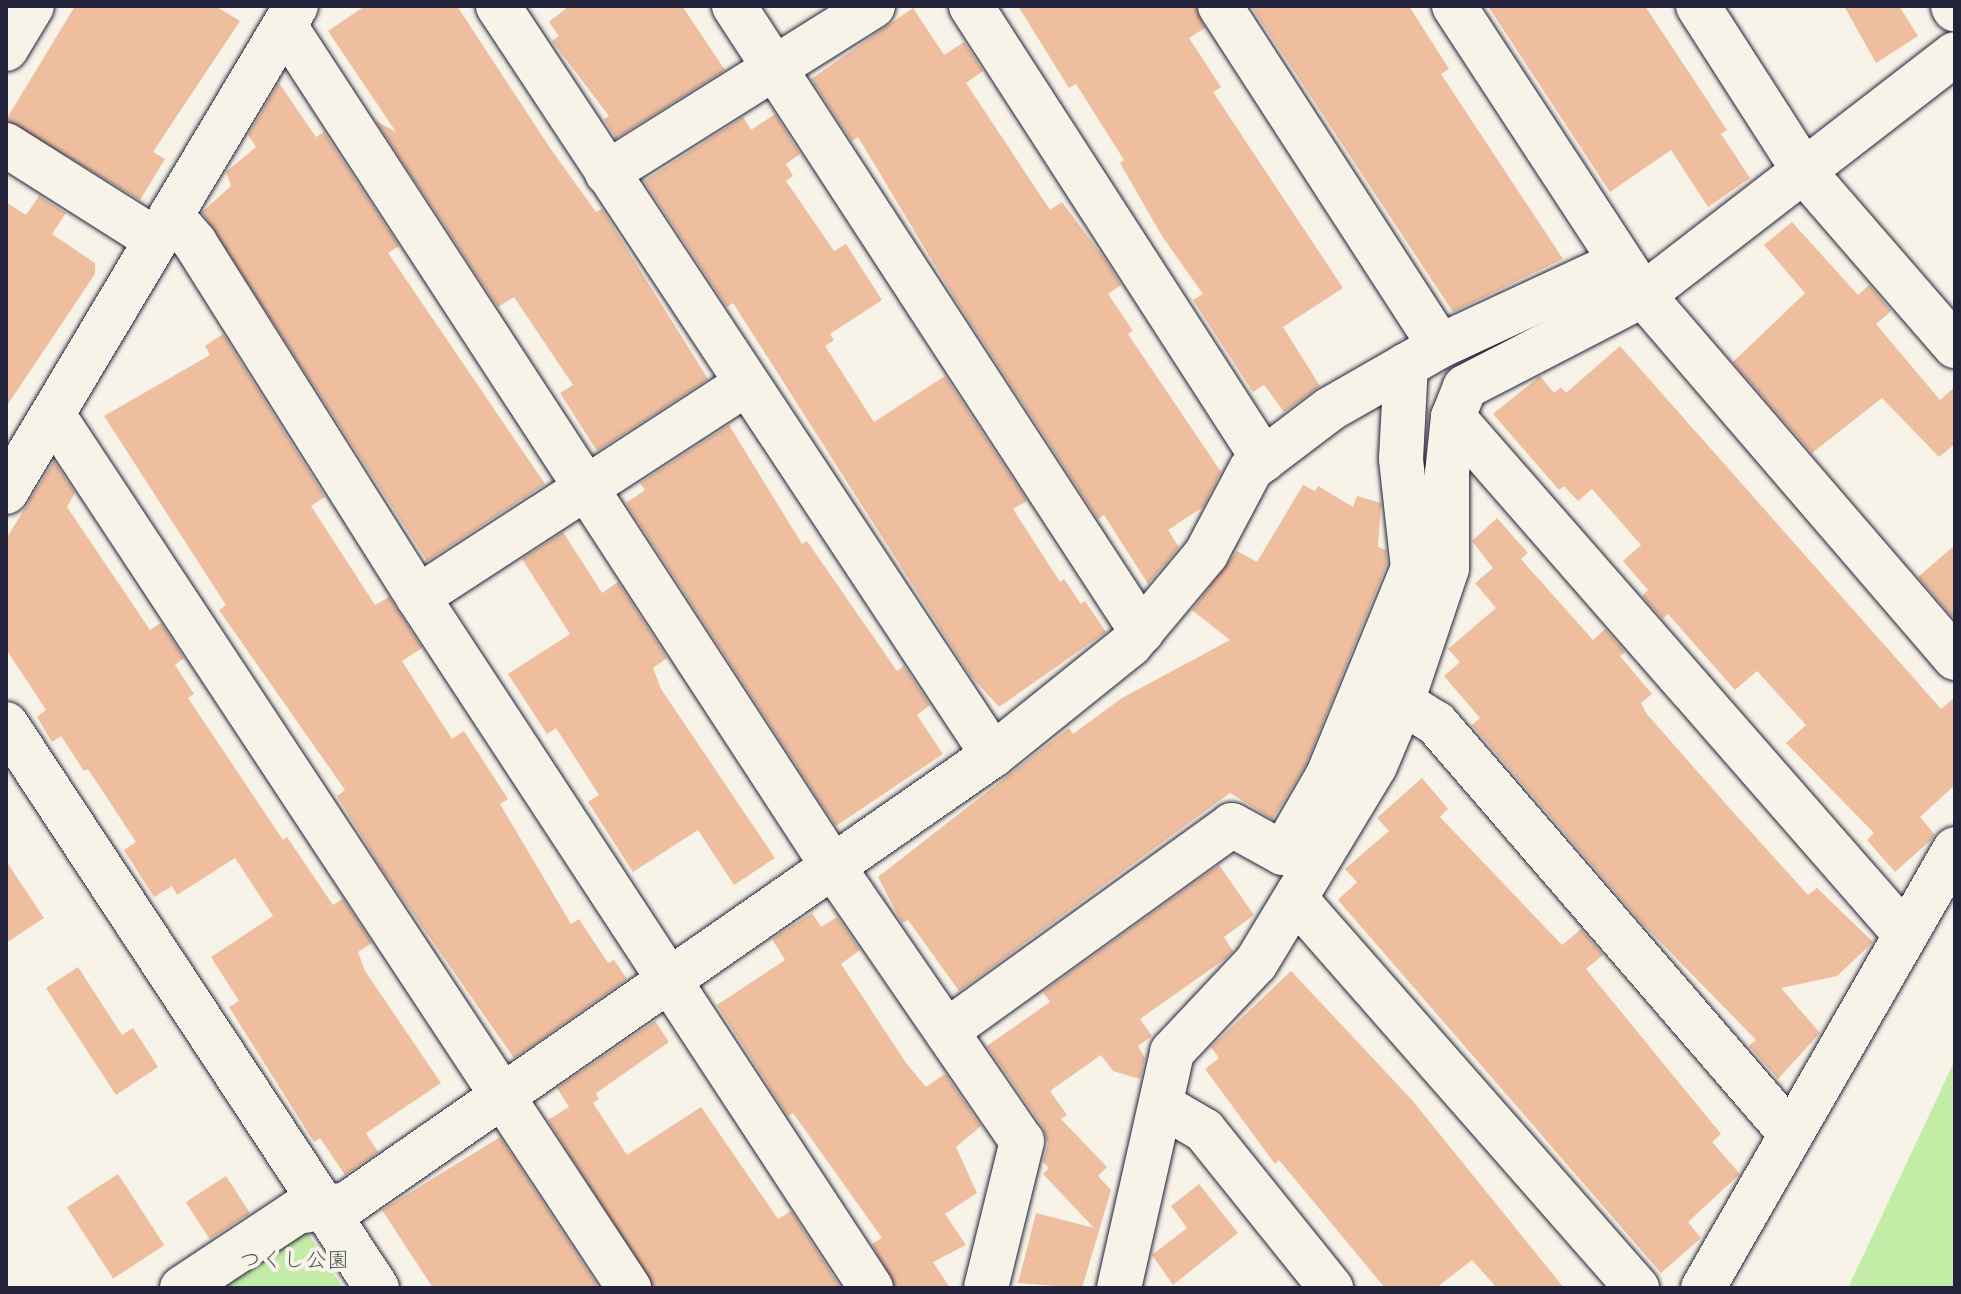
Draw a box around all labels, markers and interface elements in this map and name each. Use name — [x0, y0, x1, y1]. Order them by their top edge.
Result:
park label: つくし公園 — [239, 1248, 349, 1274]

